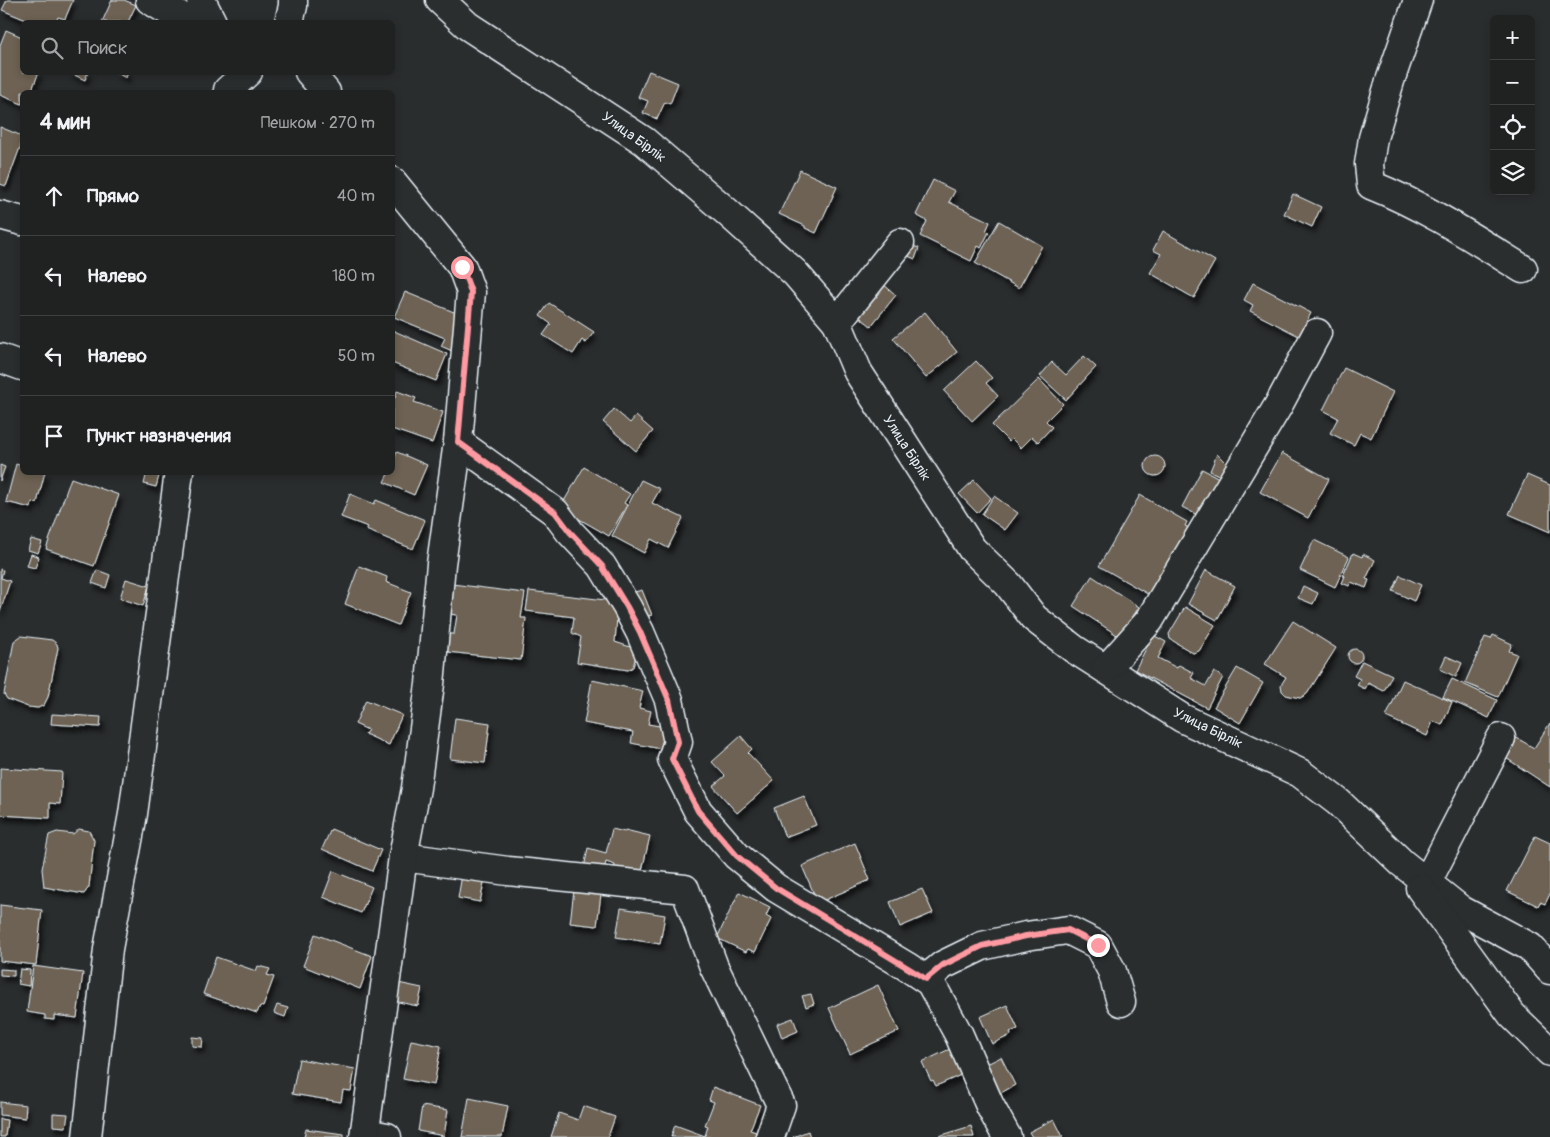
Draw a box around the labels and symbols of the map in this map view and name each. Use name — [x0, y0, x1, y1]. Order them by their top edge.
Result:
street label: Улица Бірлік — [599, 108, 669, 166]
route start — [451, 256, 474, 279]
street label: Улица Бірлік — [879, 412, 935, 484]
street label: Улица Бірлік — [1171, 704, 1245, 752]
route end — [1087, 934, 1110, 957]

